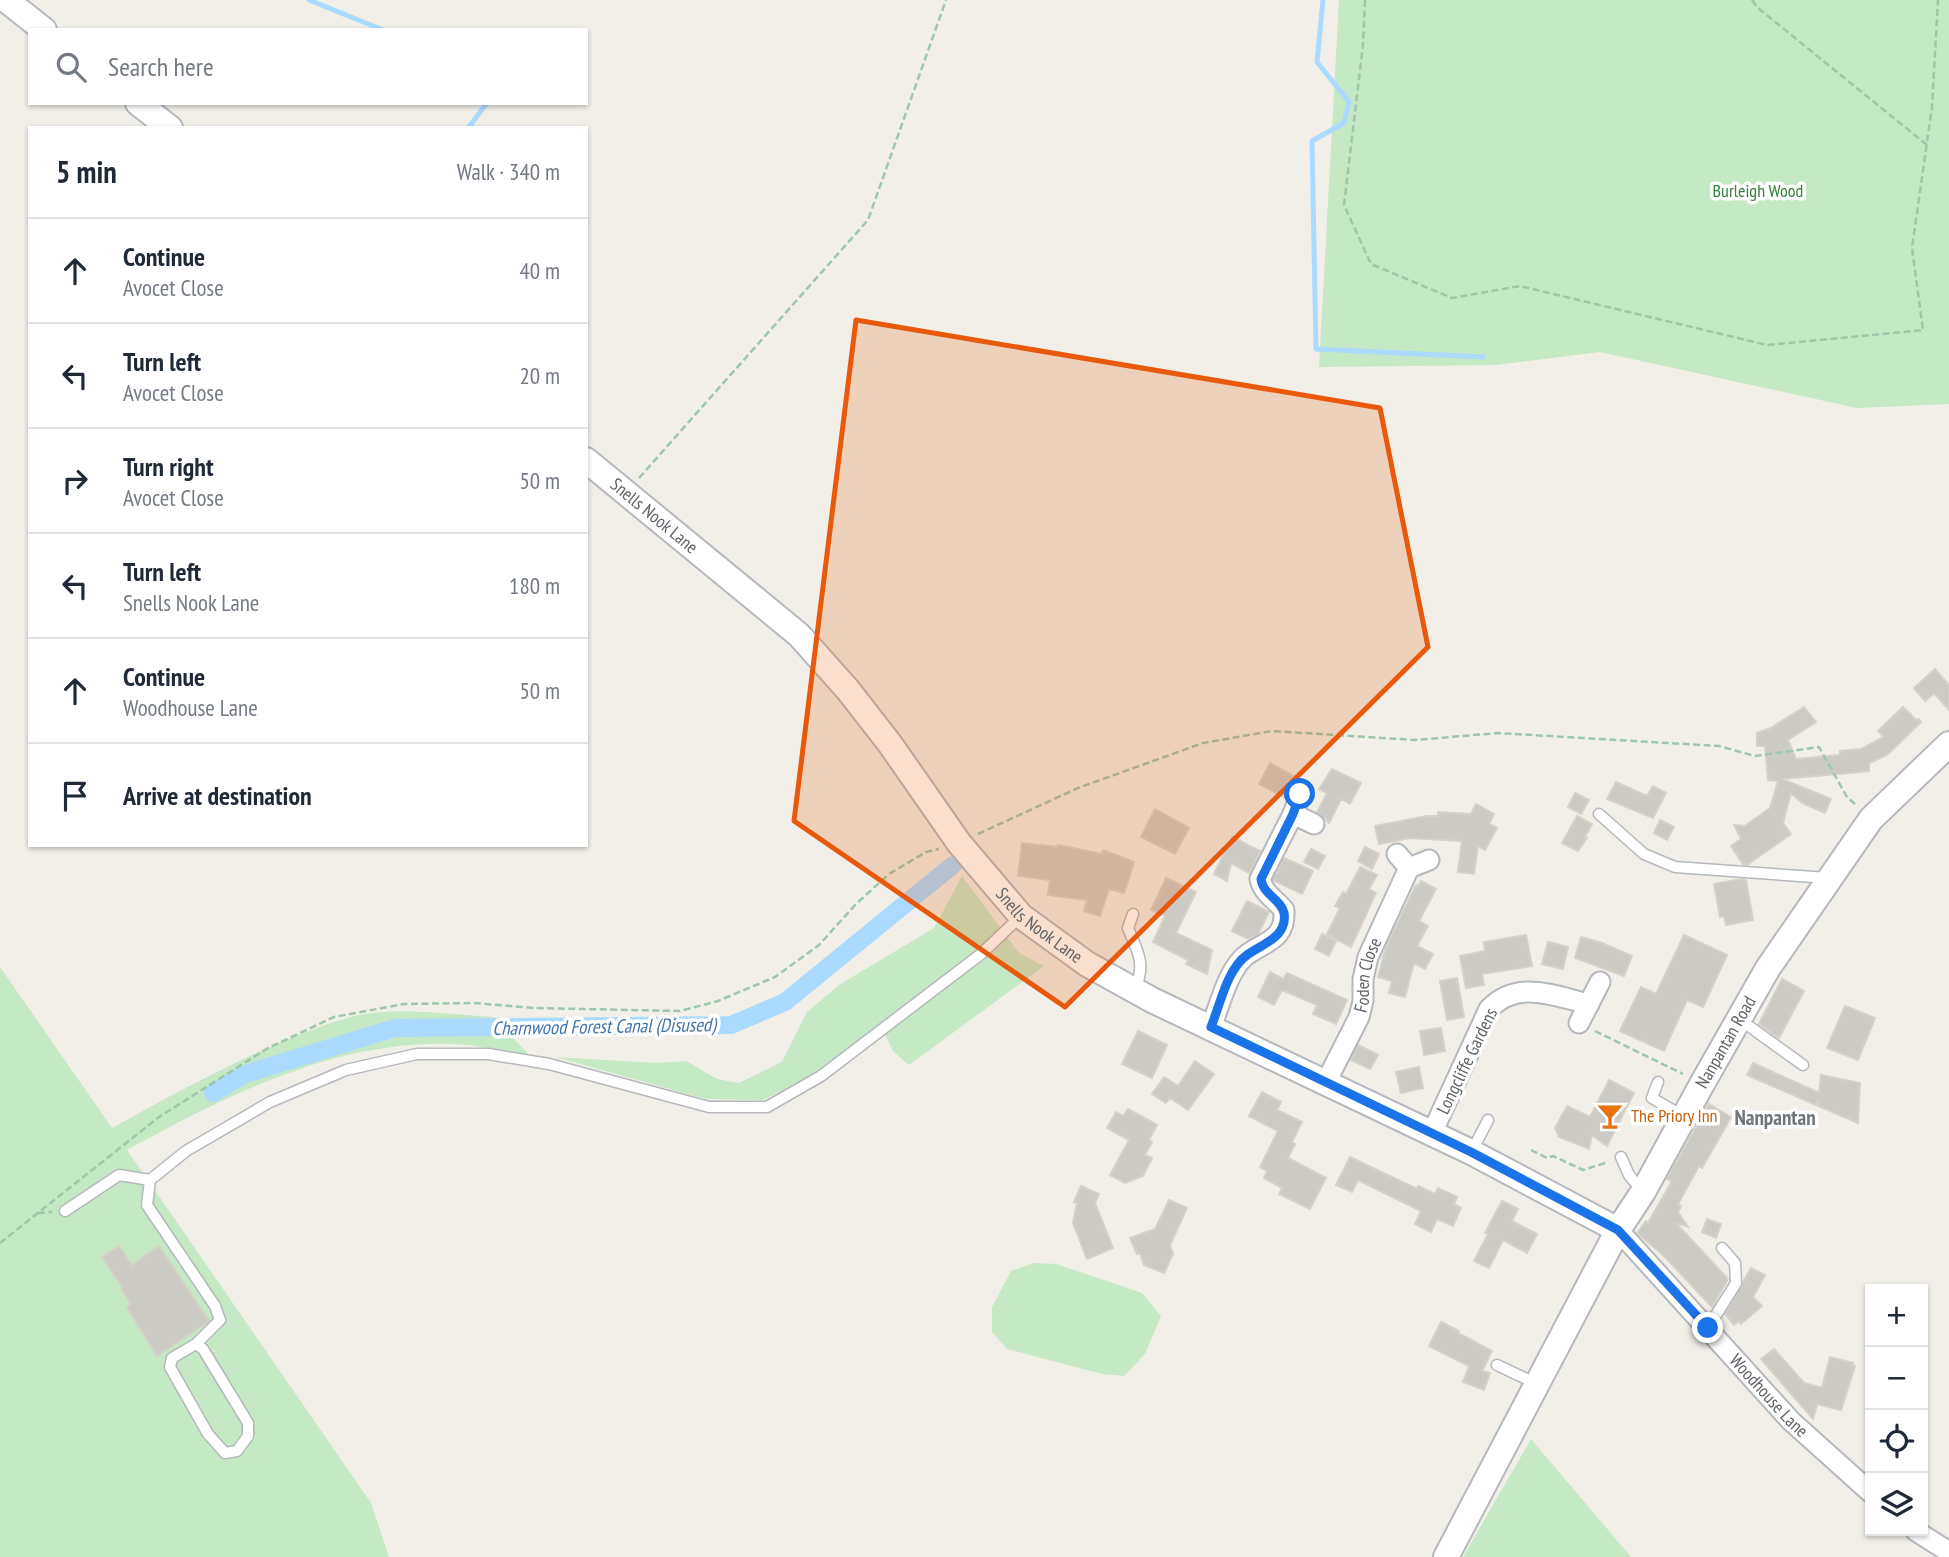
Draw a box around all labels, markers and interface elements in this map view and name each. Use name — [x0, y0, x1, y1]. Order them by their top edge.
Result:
search box — [28, 28, 588, 105]
icon: search — [52, 48, 90, 86]
text: Search here — [108, 50, 214, 83]
text: 5 min — [56, 152, 117, 191]
text: Walk · 340 m — [457, 157, 560, 186]
park label: Burleigh Wood — [1713, 179, 1803, 202]
text: Continue — [123, 240, 205, 273]
icon: ahead — [56, 252, 94, 290]
text: 40 m — [519, 256, 560, 285]
text: Avocet Close — [123, 273, 224, 302]
text: Turn left — [123, 345, 201, 378]
icon: left — [56, 357, 94, 395]
text: 20 m — [519, 361, 560, 390]
text: Avocet Close — [123, 378, 224, 407]
text: Turn right — [123, 450, 214, 483]
icon: right — [56, 462, 94, 500]
text: 50 m — [519, 466, 560, 495]
street label: Snells Nook Lane — [606, 473, 703, 558]
text: Avocet Close — [123, 483, 224, 512]
text: Turn left — [123, 555, 201, 588]
icon: left — [56, 567, 94, 605]
text: 180 m — [509, 571, 560, 600]
text: Snells Nook Lane — [123, 588, 259, 617]
text: Continue — [123, 660, 205, 693]
icon: ahead — [56, 672, 94, 710]
text: 50 m — [519, 676, 560, 705]
text: Woodhouse Lane — [123, 693, 258, 722]
icon: arrive — [56, 777, 94, 815]
route start — [1284, 778, 1315, 809]
text: Arrive at destination — [123, 779, 312, 812]
street label: Snells Nook Lane — [991, 883, 1087, 968]
street label: Foden Close — [1349, 934, 1386, 1015]
street label: Nanpantan Road — [1690, 992, 1761, 1092]
street label: Longcliffe Gardens — [1431, 1004, 1502, 1118]
water label: Charnwood Forest Canal (Disused) — [492, 1012, 718, 1040]
bar icon: The Priory Inn — [1595, 1101, 1625, 1131]
place label: The Priory Inn — [1631, 1104, 1717, 1127]
district label: Nanpantan — [1734, 1104, 1816, 1131]
map controls — [1865, 1284, 1928, 1536]
button: + — [1865, 1284, 1928, 1347]
route end — [1692, 1312, 1723, 1343]
button: − — [1865, 1347, 1928, 1410]
street label: Woodhouse Lane — [1725, 1349, 1813, 1442]
button: locate — [1865, 1410, 1928, 1473]
button: layers — [1865, 1473, 1928, 1536]

